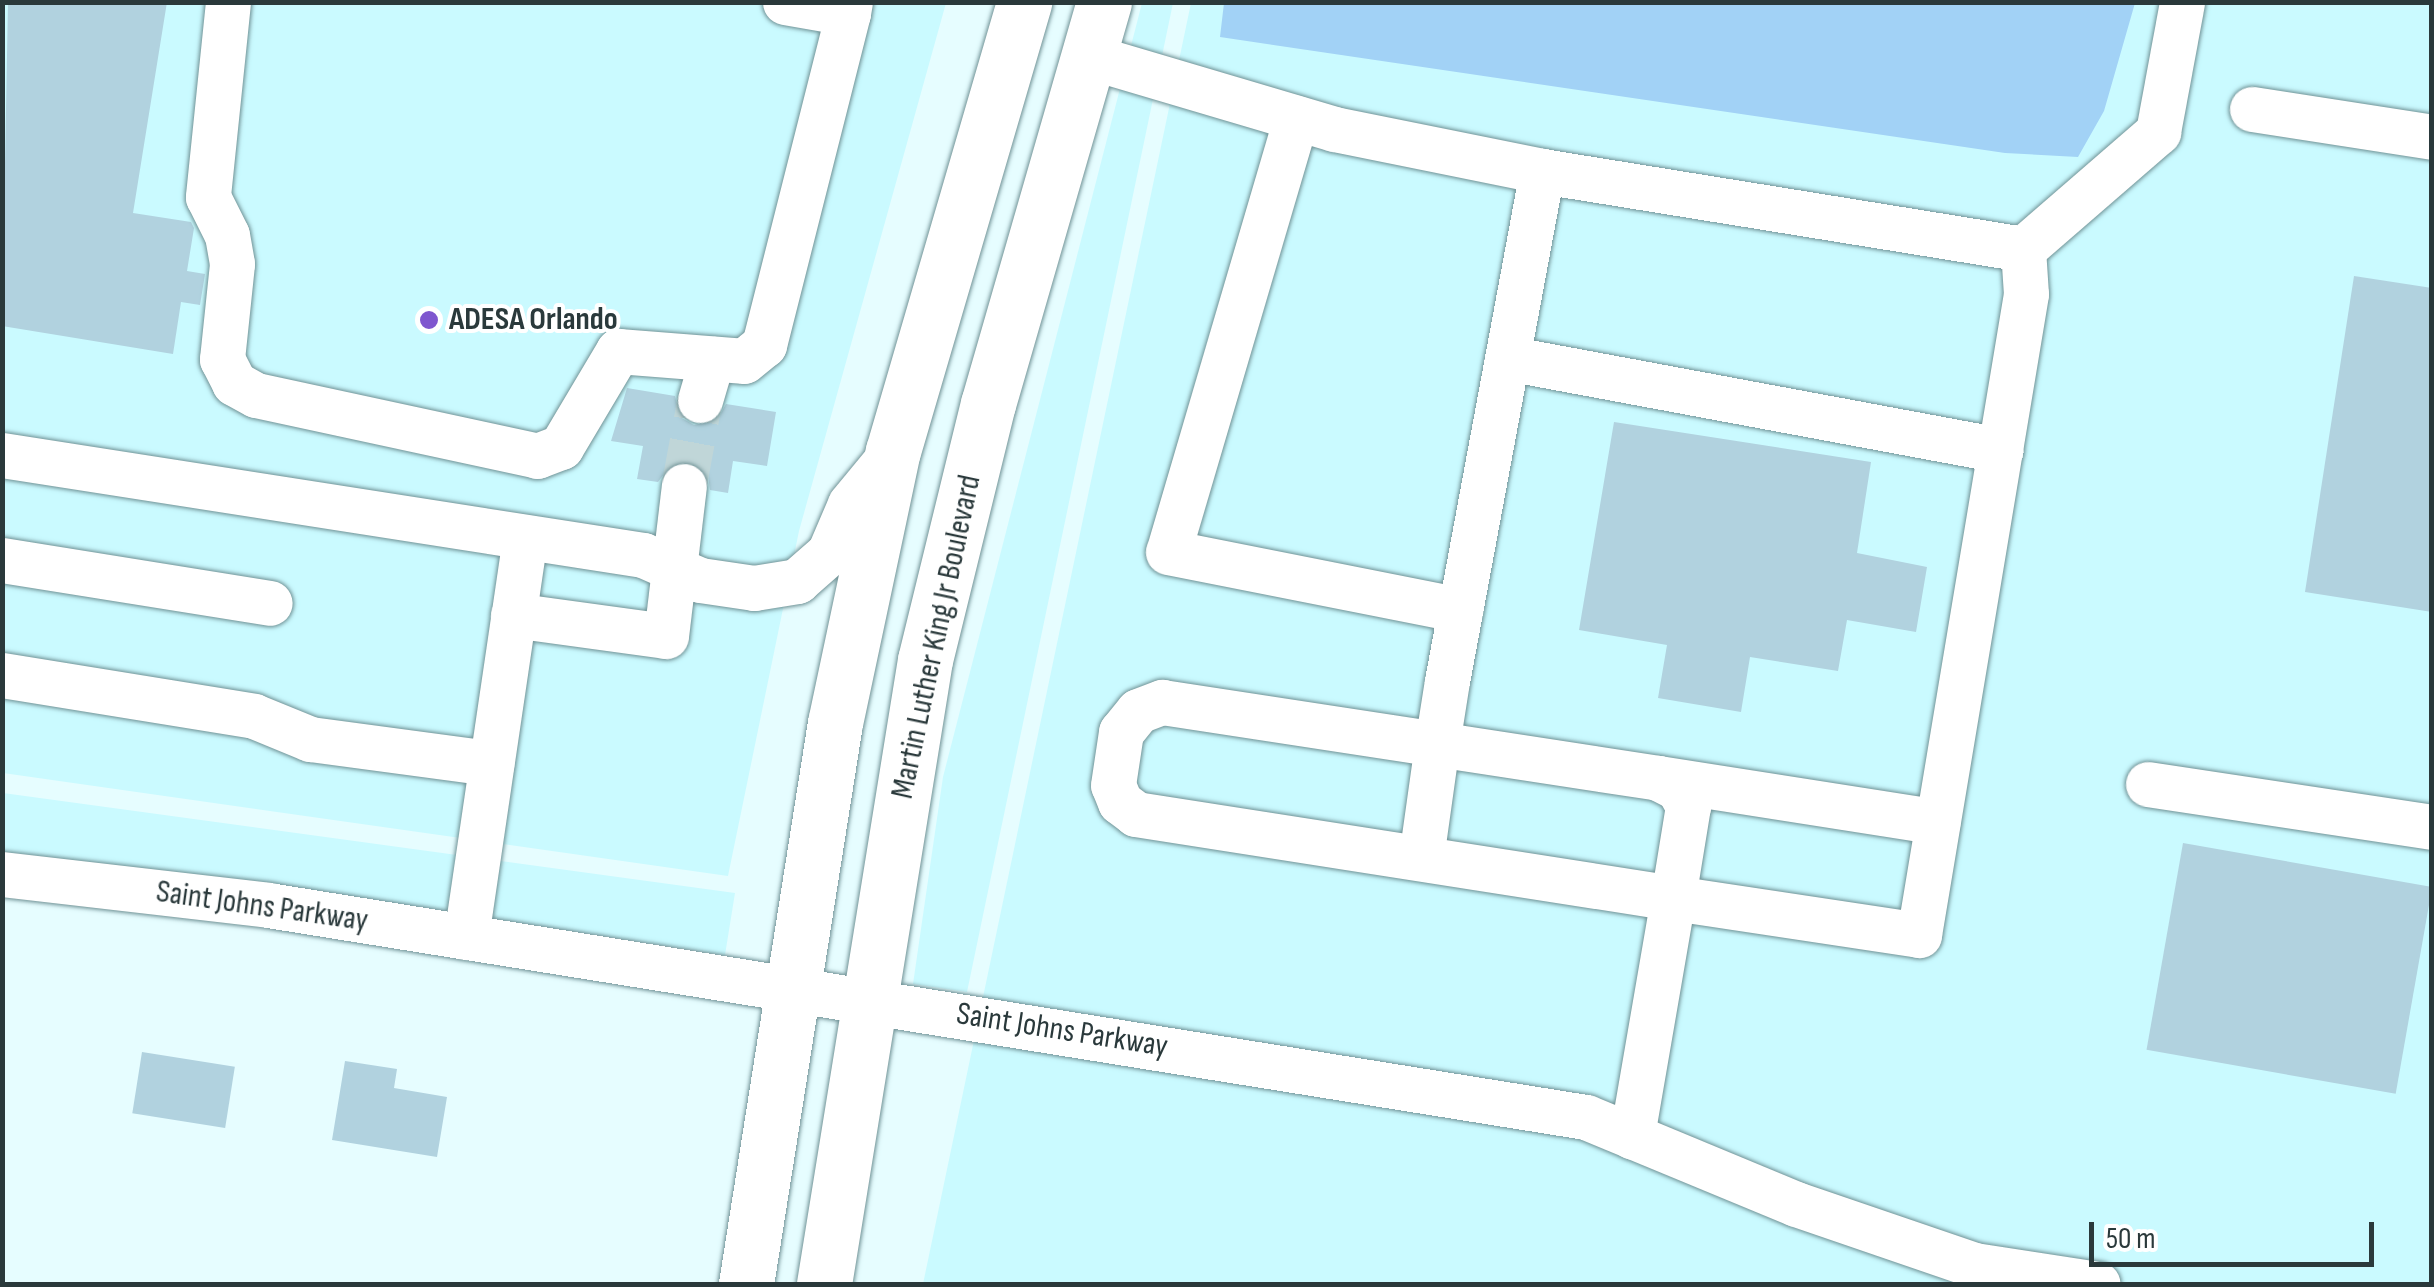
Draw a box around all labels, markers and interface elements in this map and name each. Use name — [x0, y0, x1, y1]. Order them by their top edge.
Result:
place label: ADESA Orlando — [449, 301, 618, 339]
marker: ADESA Orlando — [418, 309, 440, 331]
street label: Martin Luther King Jr Boulevard — [884, 472, 990, 802]
street label: Saint Johns Parkway — [154, 873, 370, 941]
street label: Saint Johns Parkway — [954, 995, 1170, 1067]
scale bar — [2094, 1202, 2379, 1264]
text: 50 m — [2106, 1221, 2155, 1257]

